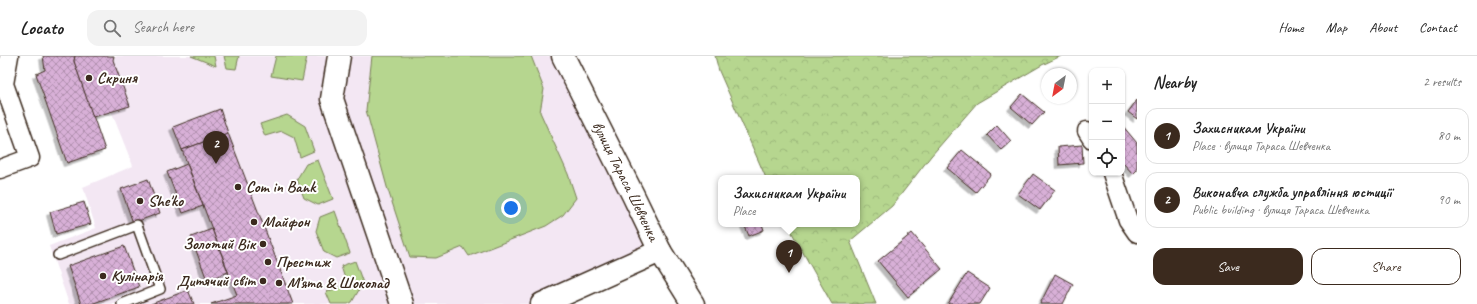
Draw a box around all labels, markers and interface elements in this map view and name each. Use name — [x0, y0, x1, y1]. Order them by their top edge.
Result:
search box — [87, 10, 367, 46]
text: Locato — [20, 16, 63, 40]
icon: search — [101, 17, 123, 39]
text: Search here — [133, 18, 194, 37]
text: Home — [1278, 19, 1304, 36]
text: Map — [1326, 19, 1347, 36]
text: About — [1369, 19, 1397, 36]
text: Contact — [1419, 19, 1457, 36]
place label: Скриня — [97, 68, 138, 88]
north arrow — [1041, 68, 1077, 104]
map controls — [1089, 68, 1125, 176]
button: + — [1089, 68, 1125, 104]
text: Nearby — [1153, 72, 1196, 93]
marker: Скриня — [84, 73, 94, 83]
text: 2 results — [1423, 74, 1461, 90]
button: − — [1089, 104, 1125, 140]
street label: вулиця Тараса Шевченка — [588, 118, 664, 246]
text: Захисникам України — [1192, 119, 1305, 138]
text: 1 — [1164, 128, 1170, 144]
text: 80 m — [1438, 128, 1460, 144]
pin: 2 — [203, 131, 229, 164]
text: Place · вулиця Тараса Шевченка — [1192, 138, 1330, 154]
button: locate — [1089, 140, 1125, 176]
popup — [718, 175, 860, 227]
place label: Com in Bank — [246, 177, 317, 197]
marker: Com in Bank — [233, 182, 243, 192]
text: Виконавча служба управління юстиції — [1192, 183, 1391, 202]
text: Захисникам України — [733, 184, 845, 203]
place label: She'ko — [148, 191, 184, 211]
text: 2 — [1164, 192, 1170, 208]
text: 90 m — [1438, 192, 1460, 208]
marker: She'ko — [135, 196, 145, 206]
your location — [501, 198, 521, 218]
text: Public building · вулиця Тараса Шевченка — [1192, 202, 1369, 218]
text: Place — [733, 203, 755, 219]
place label: Майфон — [262, 212, 311, 232]
marker: Майфон — [249, 217, 259, 227]
place label: Золотий Вік — [183, 234, 257, 254]
marker: Золотий Вік — [258, 239, 268, 249]
pin: 1 — [776, 240, 802, 273]
button: Save — [1153, 248, 1303, 285]
button: Share — [1311, 248, 1461, 285]
place label: Престиж — [276, 252, 332, 272]
marker: Престиж — [263, 257, 273, 267]
place label: Кулінарія — [111, 266, 164, 286]
marker: Кулінарія — [98, 271, 108, 281]
place label: Дитячий світ — [177, 271, 256, 291]
place label: М’ята & Шоколад — [287, 273, 391, 293]
marker: Дитячий світ — [258, 276, 268, 286]
marker: М’ята & Шоколад — [274, 278, 284, 288]

